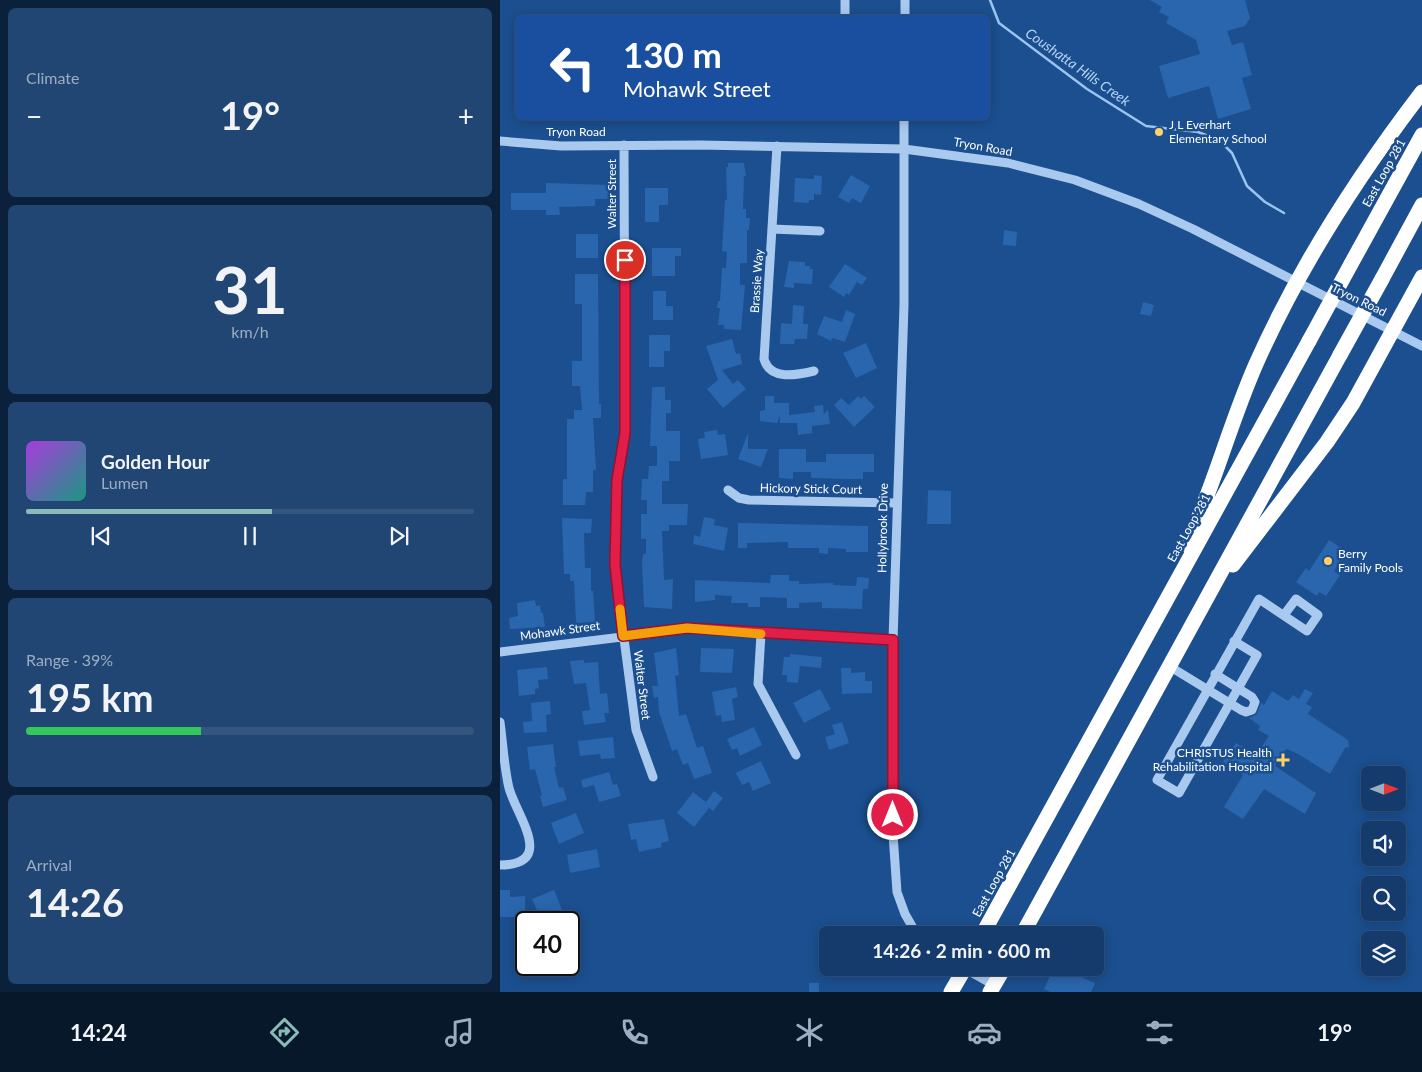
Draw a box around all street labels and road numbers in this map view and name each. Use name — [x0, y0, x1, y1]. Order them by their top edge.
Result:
street label: Tryon Road — [546, 124, 606, 139]
street label: Tryon Road — [953, 134, 1014, 159]
street label: East Loop 281 — [1359, 136, 1408, 209]
street label: Walter Street — [604, 158, 619, 229]
street label: Brassie Way — [747, 248, 766, 313]
street label: Tryon Road — [1329, 280, 1389, 319]
street label: Hickory Stick Court — [760, 480, 863, 497]
street label: Hollybrook Drive — [874, 483, 891, 573]
street label: East Loop 281 — [1164, 491, 1213, 564]
street label: Mohawk Street — [519, 617, 602, 644]
street label: Walter Street — [631, 649, 654, 721]
street label: East Loop 281 — [969, 846, 1018, 919]

